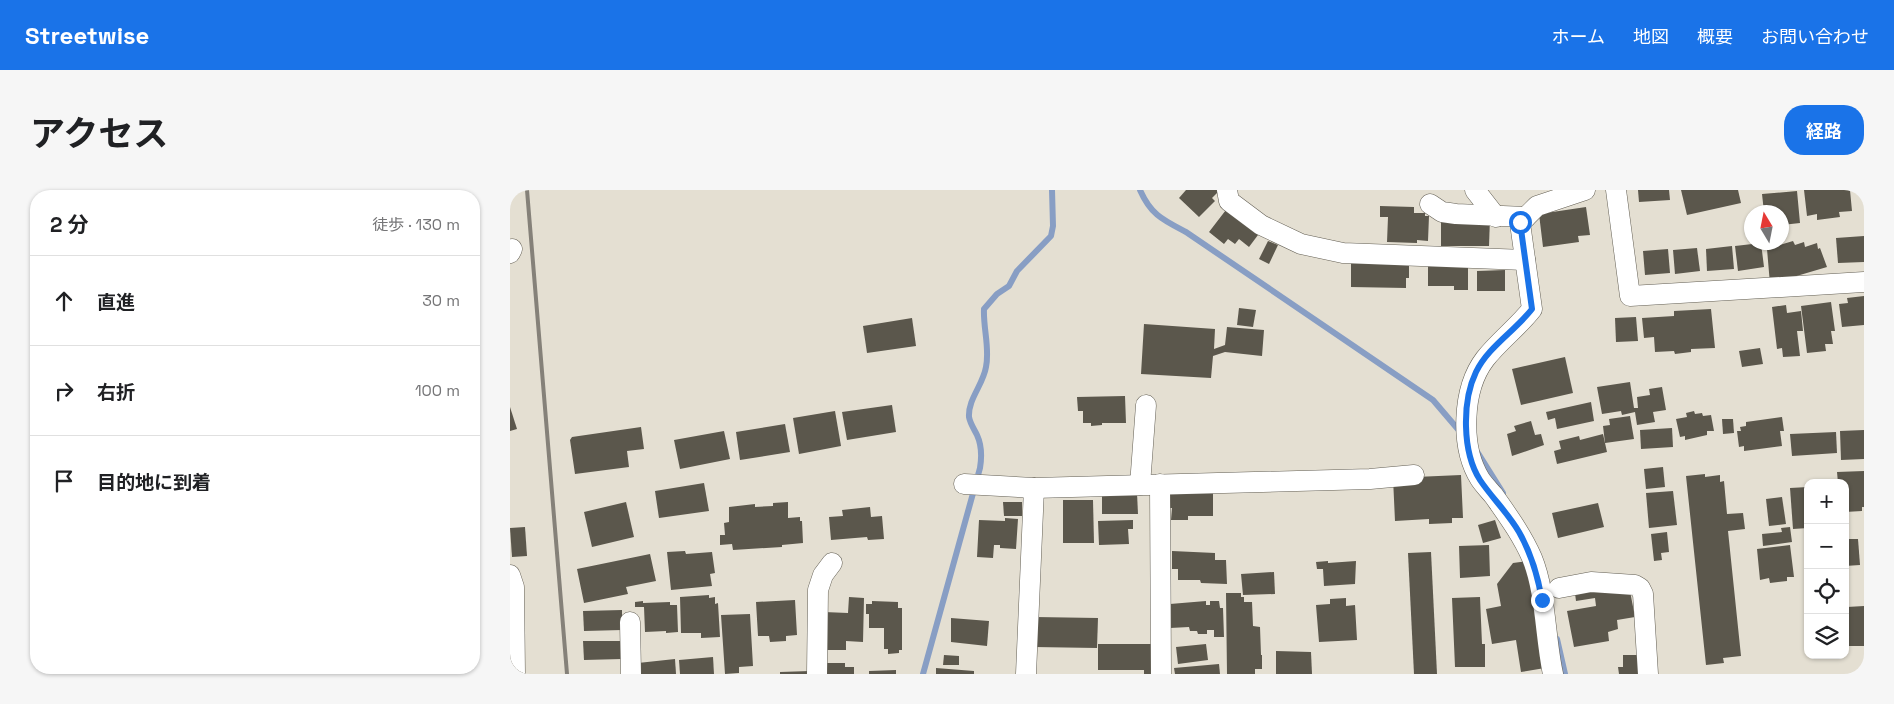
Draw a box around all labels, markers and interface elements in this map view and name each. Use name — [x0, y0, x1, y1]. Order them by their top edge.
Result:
text: Streetwise — [25, 20, 149, 51]
text: ホーム — [1552, 25, 1605, 48]
text: 地図 — [1633, 25, 1669, 48]
text: 概要 — [1697, 25, 1733, 48]
text: お問い合わせ — [1761, 25, 1869, 48]
button: 経路 — [1784, 105, 1864, 155]
text: アクセス — [30, 112, 168, 156]
north arrow — [1744, 205, 1789, 250]
text: 2 分 — [50, 211, 89, 238]
route start — [1509, 211, 1532, 234]
text: 徒歩 · 130 m — [372, 214, 460, 235]
icon: ahead — [50, 287, 78, 315]
text: 直進 — [97, 290, 135, 315]
text: 30 m — [422, 290, 460, 311]
icon: right — [50, 377, 78, 405]
text: 右折 — [97, 380, 135, 405]
text: 100 m — [415, 380, 460, 401]
icon: arrive — [50, 467, 78, 495]
text: 目的地に到着 — [97, 470, 211, 495]
map controls — [1804, 479, 1849, 659]
button: + — [1804, 479, 1849, 524]
button: − — [1804, 524, 1849, 569]
button: locate — [1804, 569, 1849, 614]
route end — [1531, 589, 1554, 612]
button: layers — [1804, 614, 1849, 659]

